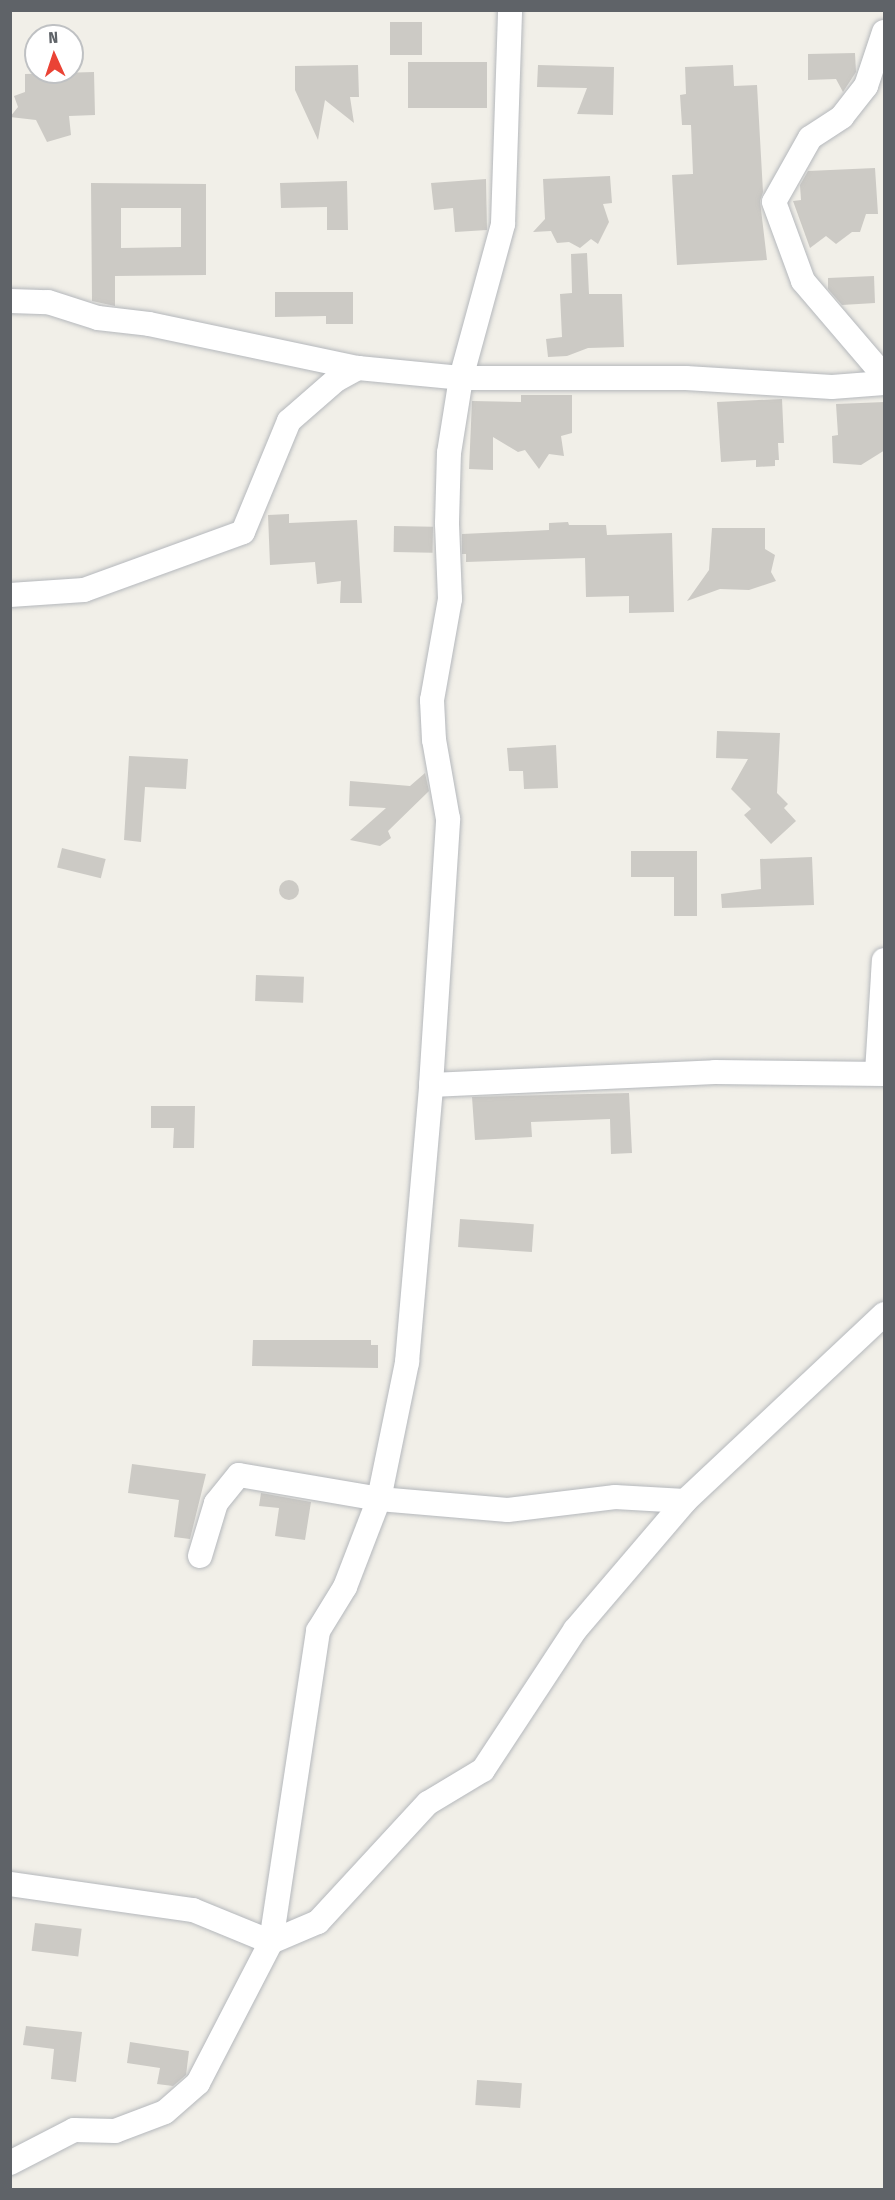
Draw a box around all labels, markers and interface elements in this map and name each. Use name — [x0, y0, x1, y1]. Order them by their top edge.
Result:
north arrow — [24, 24, 84, 84]
text: N — [48, 28, 58, 47]

